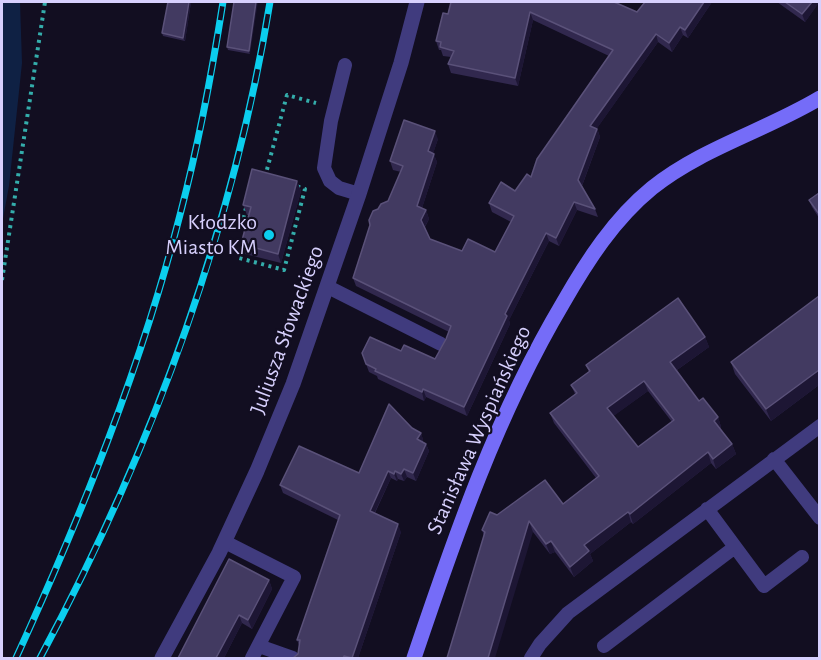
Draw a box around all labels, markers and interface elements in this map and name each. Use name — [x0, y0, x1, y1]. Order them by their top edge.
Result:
place label: Kłodzko Miasto KM — [165, 209, 257, 260]
marker: Kłodzko Miasto KM — [262, 228, 276, 242]
street label: Juliusza Słowackiego — [244, 242, 330, 418]
street label: Stanisława Wyspiańskiego — [421, 322, 537, 538]

